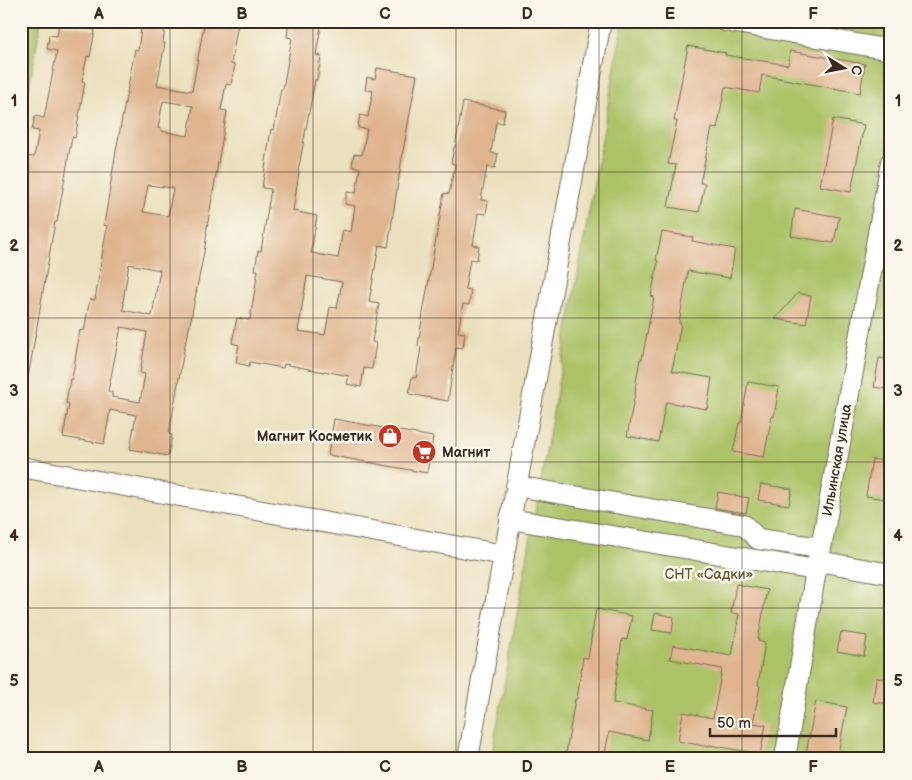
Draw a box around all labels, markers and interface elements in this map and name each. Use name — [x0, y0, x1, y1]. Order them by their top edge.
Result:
text: A — [93, 5, 104, 24]
text: B — [236, 5, 248, 24]
text: C — [379, 5, 391, 24]
text: D — [521, 5, 533, 24]
text: E — [665, 5, 675, 24]
text: F — [808, 5, 818, 24]
north arrow — [820, 42, 870, 92]
text: С — [847, 64, 866, 77]
text: 1 — [11, 92, 17, 111]
text: 1 — [895, 92, 901, 111]
text: 2 — [9, 237, 19, 256]
text: 2 — [893, 237, 903, 256]
text: 3 — [9, 382, 19, 401]
text: 3 — [893, 382, 903, 401]
street label: Ильинская улица — [819, 402, 855, 517]
shop icon: Магнит Косметик — [377, 423, 403, 449]
place label: Магнит Косметик — [257, 428, 372, 445]
supermarket icon: Магнит — [411, 439, 437, 465]
place label: Магнит — [442, 444, 490, 461]
text: 4 — [9, 527, 19, 546]
text: 4 — [893, 527, 903, 546]
park label: СНТ «Садки» — [665, 566, 753, 583]
text: 5 — [9, 672, 19, 691]
text: 5 — [893, 672, 903, 691]
scale bar — [710, 705, 836, 737]
text: 50 m — [717, 714, 751, 733]
text: A — [93, 758, 104, 777]
text: B — [236, 758, 248, 777]
text: C — [379, 758, 391, 777]
text: D — [521, 758, 533, 777]
text: E — [665, 758, 675, 777]
text: F — [808, 758, 818, 777]

